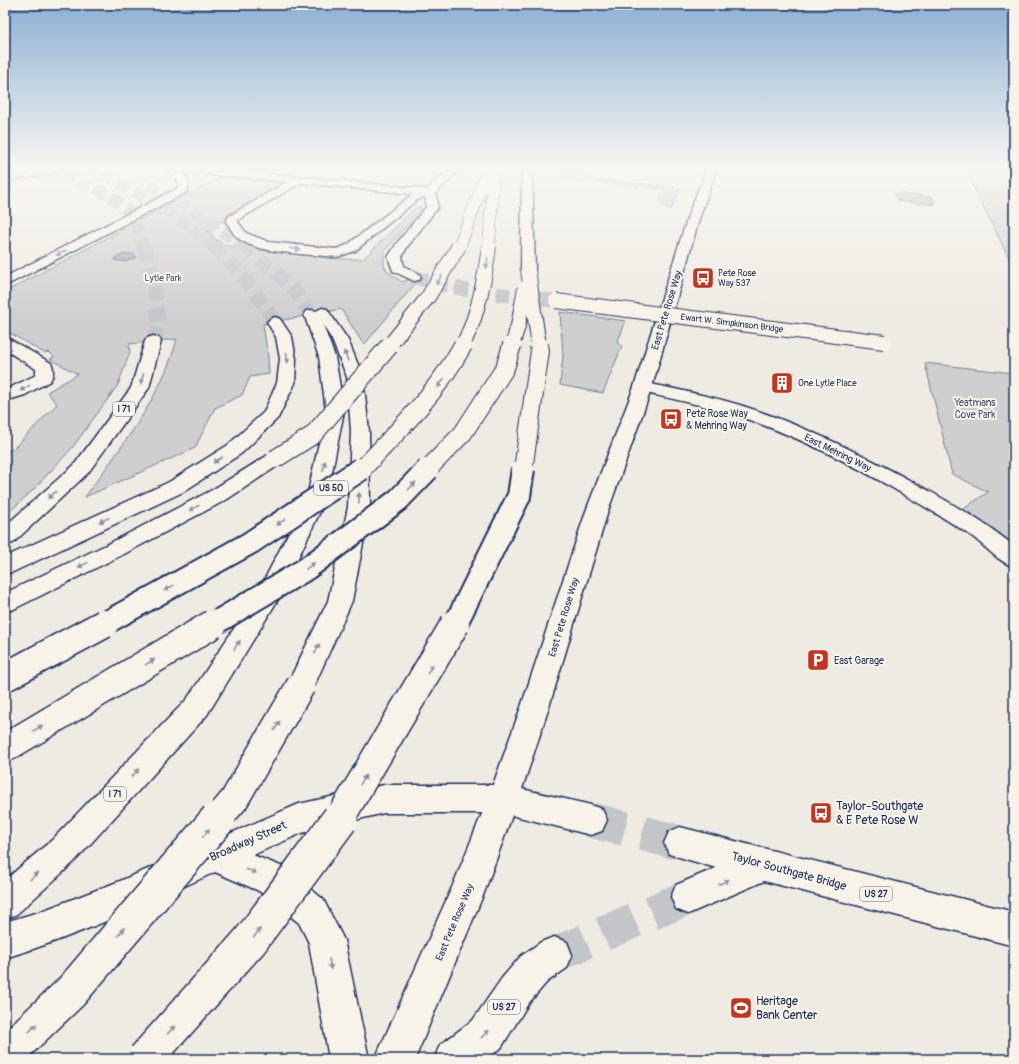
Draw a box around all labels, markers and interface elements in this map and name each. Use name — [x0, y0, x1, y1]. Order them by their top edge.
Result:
one-way arrow — [289, 245, 301, 252]
one-way arrow — [55, 250, 67, 256]
one-way arrow — [484, 257, 490, 269]
bus stop icon: Pete Rose Way 537 — [690, 265, 716, 291]
street label: East Pete Rose Way — [649, 268, 685, 351]
place label: Pete Rose Way 537 — [718, 268, 756, 289]
park label: Lytle Park — [145, 273, 182, 284]
one-way arrow — [435, 275, 443, 285]
street label: Ewart W. Simpkinson Bridge — [680, 312, 784, 335]
one-way arrow — [343, 350, 349, 362]
one-way arrow — [283, 352, 290, 364]
building icon: One Lytle Place — [769, 370, 795, 396]
one-way arrow — [139, 373, 145, 385]
one-way arrow — [437, 377, 445, 388]
place label: One Lytle Place — [798, 378, 857, 389]
one-way arrow — [19, 385, 31, 391]
park label: Yeatmans Cove Park — [953, 397, 996, 421]
road number: I 71 — [113, 402, 135, 416]
bus stop icon: Pete Rose Way & Mehring Way — [658, 406, 684, 432]
place label: Pete Rose Way & Mehring Way — [686, 408, 748, 432]
street label: East Mehring Way — [802, 432, 874, 475]
one-way arrow — [212, 456, 224, 463]
one-way arrow — [321, 460, 327, 472]
road number: US 50 — [314, 481, 348, 495]
one-way arrow — [407, 481, 417, 491]
one-way arrow — [47, 490, 56, 499]
one-way arrow — [356, 491, 362, 504]
one-way arrow — [188, 505, 200, 512]
one-way arrow — [98, 517, 109, 523]
one-way arrow — [275, 518, 286, 526]
one-way arrow — [78, 562, 89, 568]
one-way arrow — [304, 562, 315, 570]
street label: East Pete Rose Way — [546, 575, 582, 658]
one-way arrow — [163, 585, 174, 591]
one-way arrow — [233, 640, 241, 650]
one-way arrow — [314, 644, 320, 655]
parking icon: East Garage — [805, 647, 831, 673]
place label: East Garage — [834, 655, 884, 667]
one-way arrow — [144, 658, 156, 665]
one-way arrow — [426, 664, 434, 674]
one-way arrow — [274, 720, 281, 731]
one-way arrow — [33, 725, 44, 732]
one-way arrow — [130, 768, 140, 778]
one-way arrow — [359, 775, 367, 785]
road number: I 71 — [104, 787, 126, 801]
place label: Taylor-Southgate & E Pete Rose W — [836, 799, 923, 828]
bus stop icon: Taylor-Southgate & E Pete Rose W — [808, 800, 834, 826]
street label: Broadway Street — [207, 818, 289, 865]
one-way arrow — [201, 828, 210, 839]
street label: Taylor Southgate Bridge — [730, 849, 848, 894]
one-way arrow — [245, 868, 257, 874]
one-way arrow — [29, 871, 39, 881]
one-way arrow — [718, 878, 730, 884]
street label: East Pete Rose Way — [433, 882, 477, 963]
road number: US 27 — [860, 887, 892, 901]
one-way arrow — [117, 927, 126, 938]
one-way arrow — [253, 927, 261, 938]
one-way arrow — [327, 958, 333, 970]
place label: Heritage Bank Center — [756, 994, 818, 1023]
sports icon: Heritage Bank Center — [728, 995, 754, 1021]
road number: US 27 — [488, 1000, 520, 1014]
one-way arrow — [28, 1023, 38, 1032]
one-way arrow — [166, 1025, 176, 1035]
one-way arrow — [480, 1029, 489, 1039]

